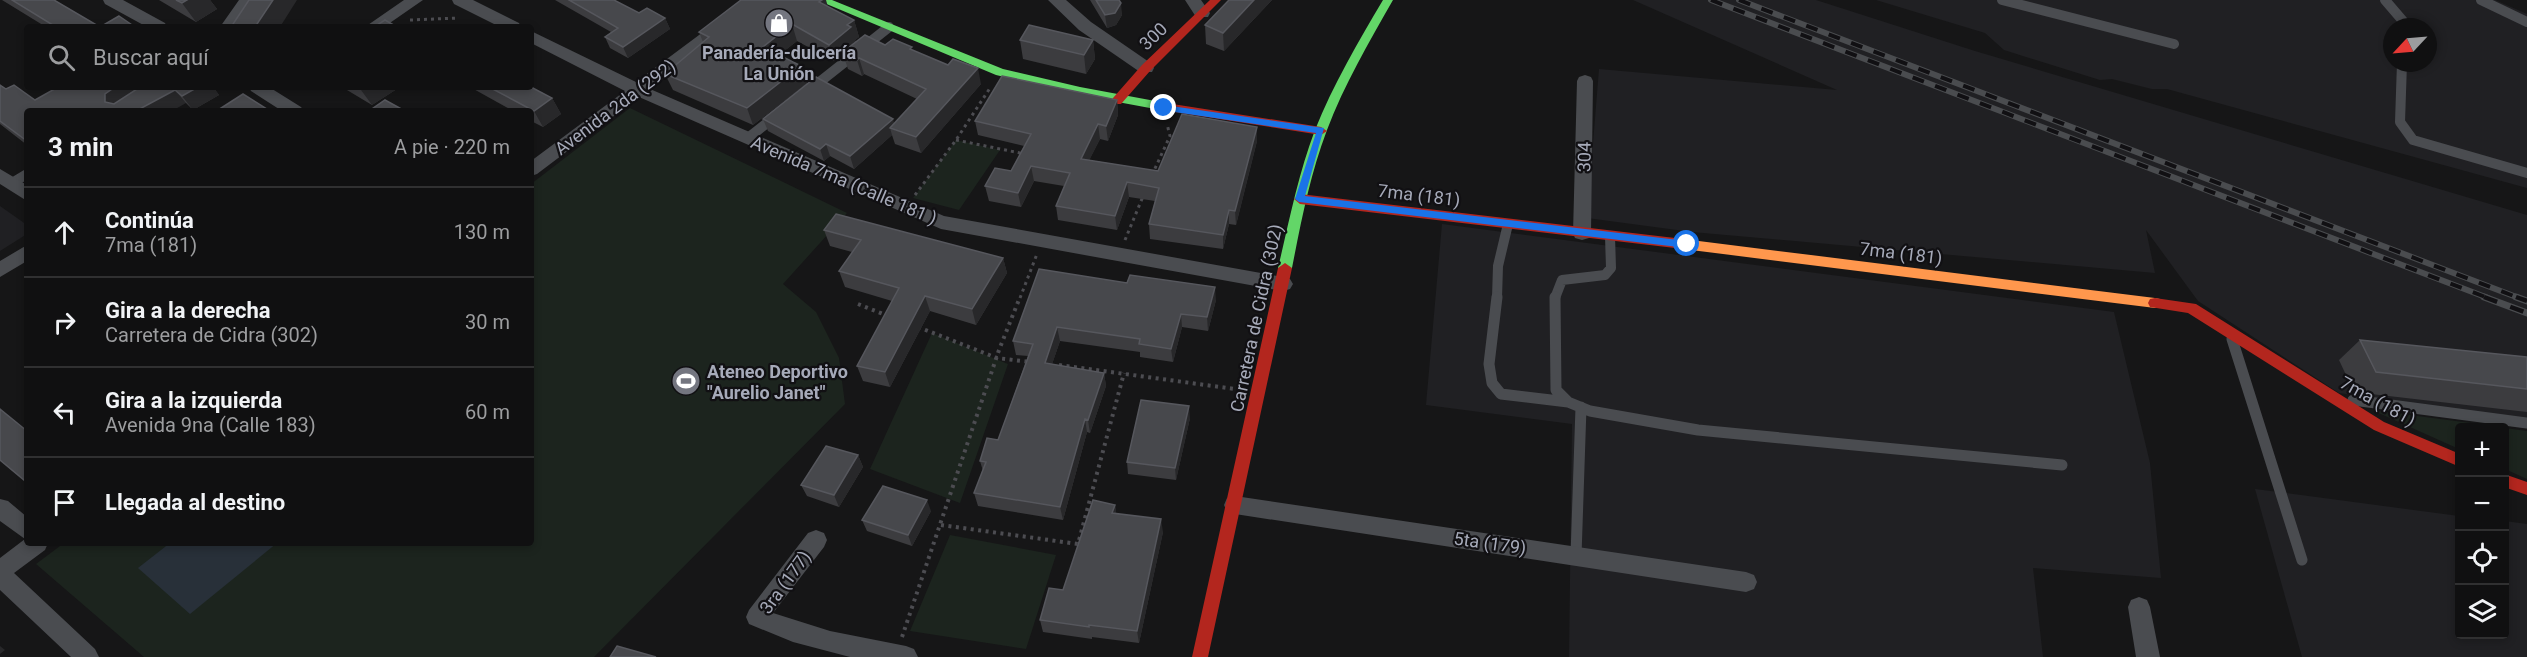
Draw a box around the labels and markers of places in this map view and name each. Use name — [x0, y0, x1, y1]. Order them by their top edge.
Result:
shop icon: Panadería-dulcería La Unión — [763, 7, 795, 39]
place label: Panadería-dulcería La Unión — [702, 42, 856, 84]
place label: Ateneo Deportivo "Aurelio Janet" — [707, 361, 848, 403]
sports icon: Ateneo Deportivo "Aurelio Janet" — [670, 365, 702, 397]

